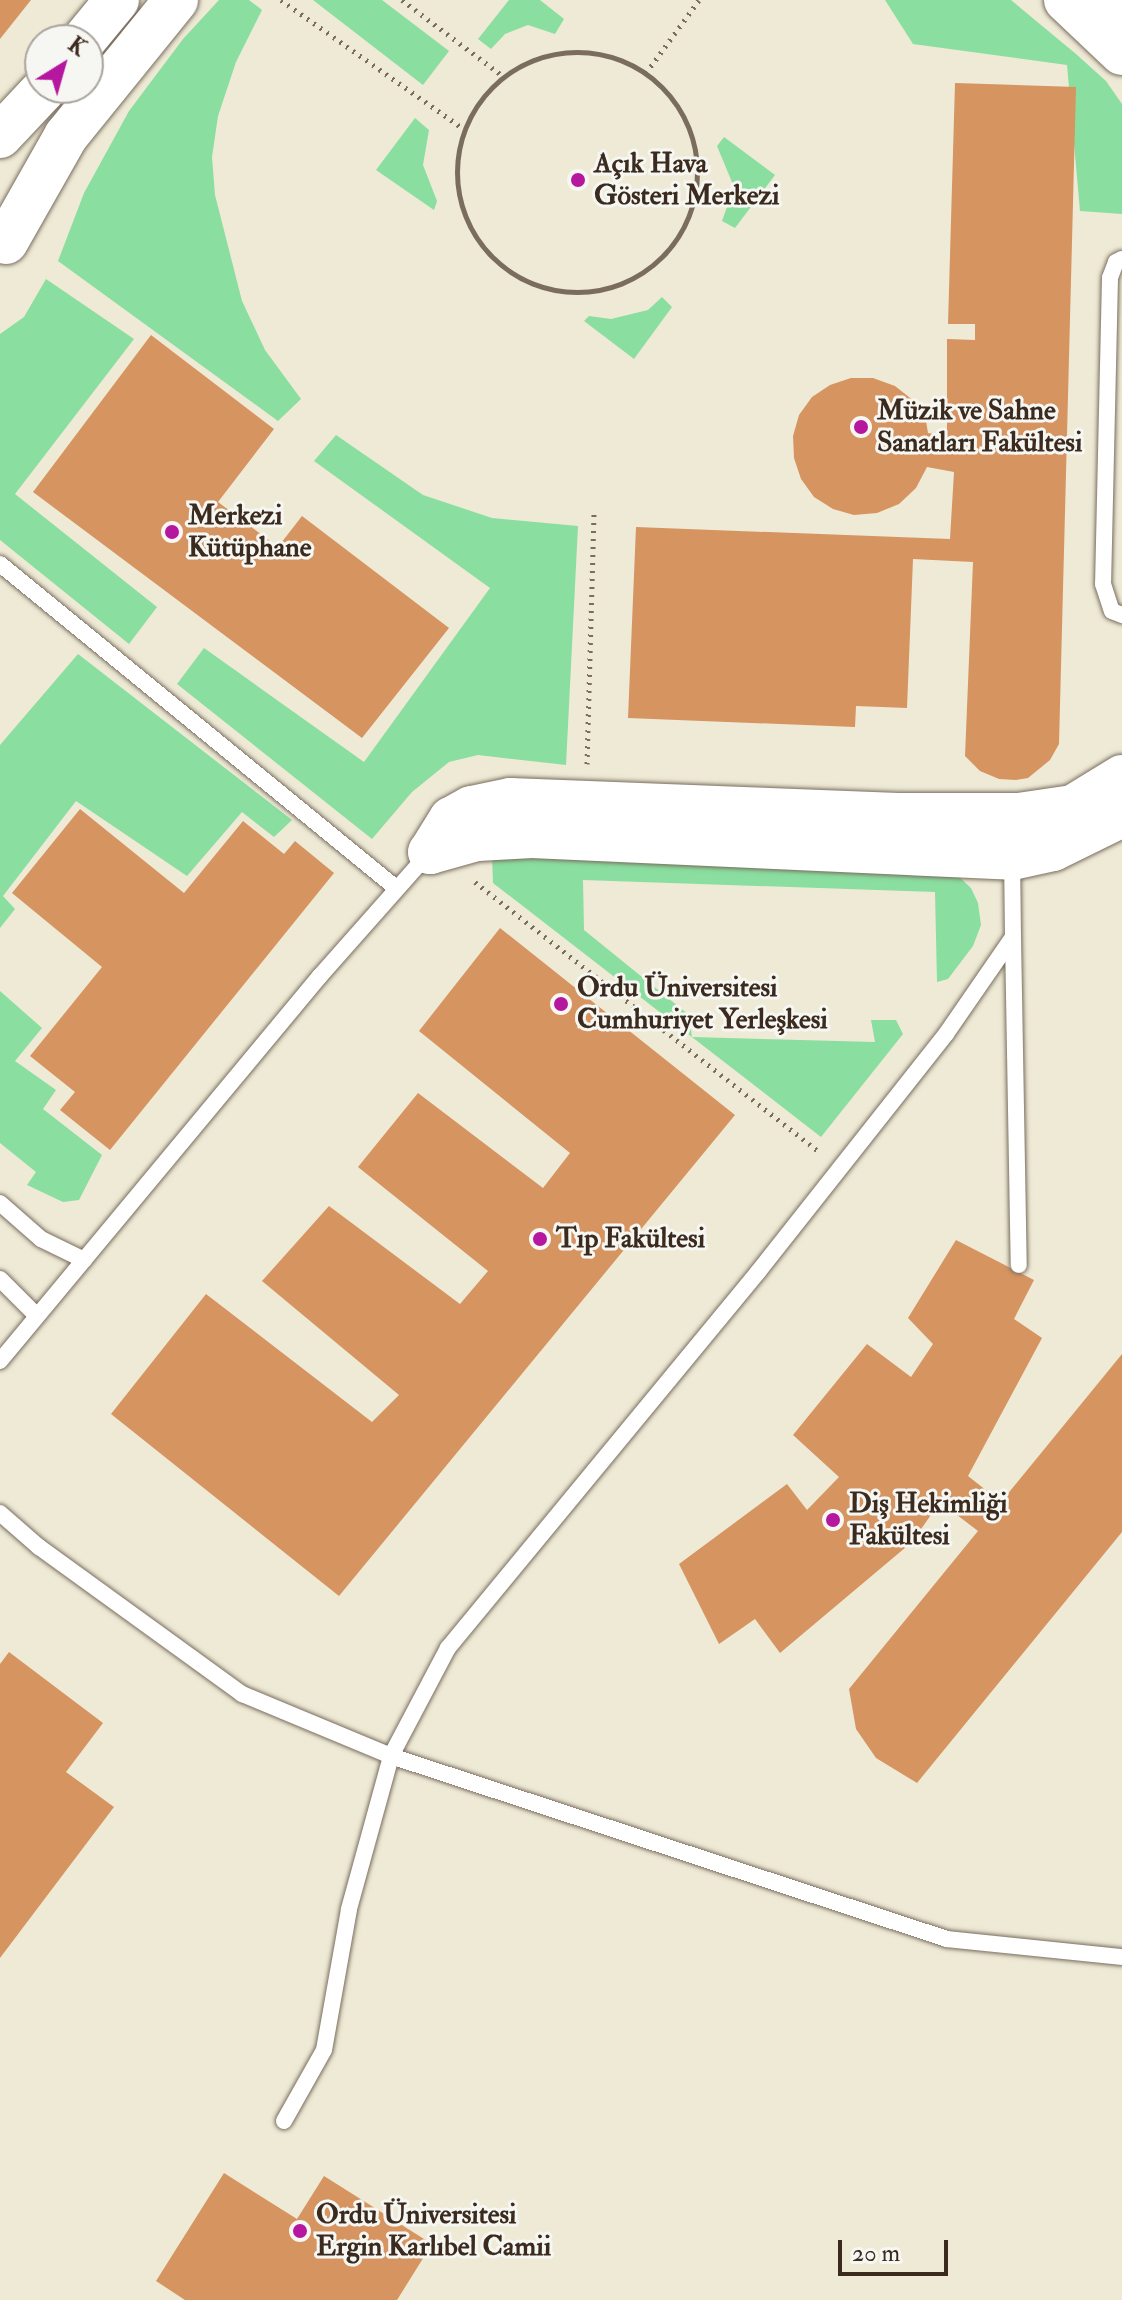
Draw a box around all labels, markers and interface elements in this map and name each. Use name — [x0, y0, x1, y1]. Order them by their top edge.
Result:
north arrow — [24, 24, 104, 104]
text: K — [63, 31, 92, 62]
place label: Açık Hava Gösteri Merkezi — [594, 147, 780, 213]
marker: Açık Hava Gösteri Merkezi — [569, 171, 587, 189]
place label: Müzik ve Sahne Sanatları Fakültesi — [877, 394, 1082, 460]
marker: Müzik ve Sahne Sanatları Fakültesi — [852, 418, 870, 436]
place label: Merkezi Kütüphane — [188, 499, 311, 565]
marker: Merkezi Kütüphane — [163, 523, 181, 541]
place label: Ordu Üniversitesi Cumhuriyet Yerleşkesi — [577, 971, 828, 1037]
marker: Ordu Üniversitesi Cumhuriyet Yerleşkesi — [552, 995, 570, 1013]
place label: Tıp Fakültesi — [556, 1222, 705, 1256]
marker: Tıp Fakültesi — [531, 1230, 549, 1248]
place label: Diş Hekimliği Fakültesi — [849, 1487, 1008, 1553]
marker: Diş Hekimliği Fakültesi — [824, 1511, 842, 1529]
place label: Ordu Üniversitesi Ergin Karlıbel Camii — [316, 2198, 551, 2264]
marker: Ordu Üniversitesi Ergin Karlıbel Camii — [291, 2222, 309, 2240]
scale bar — [842, 2224, 952, 2274]
text: 20 m — [852, 2238, 900, 2269]

